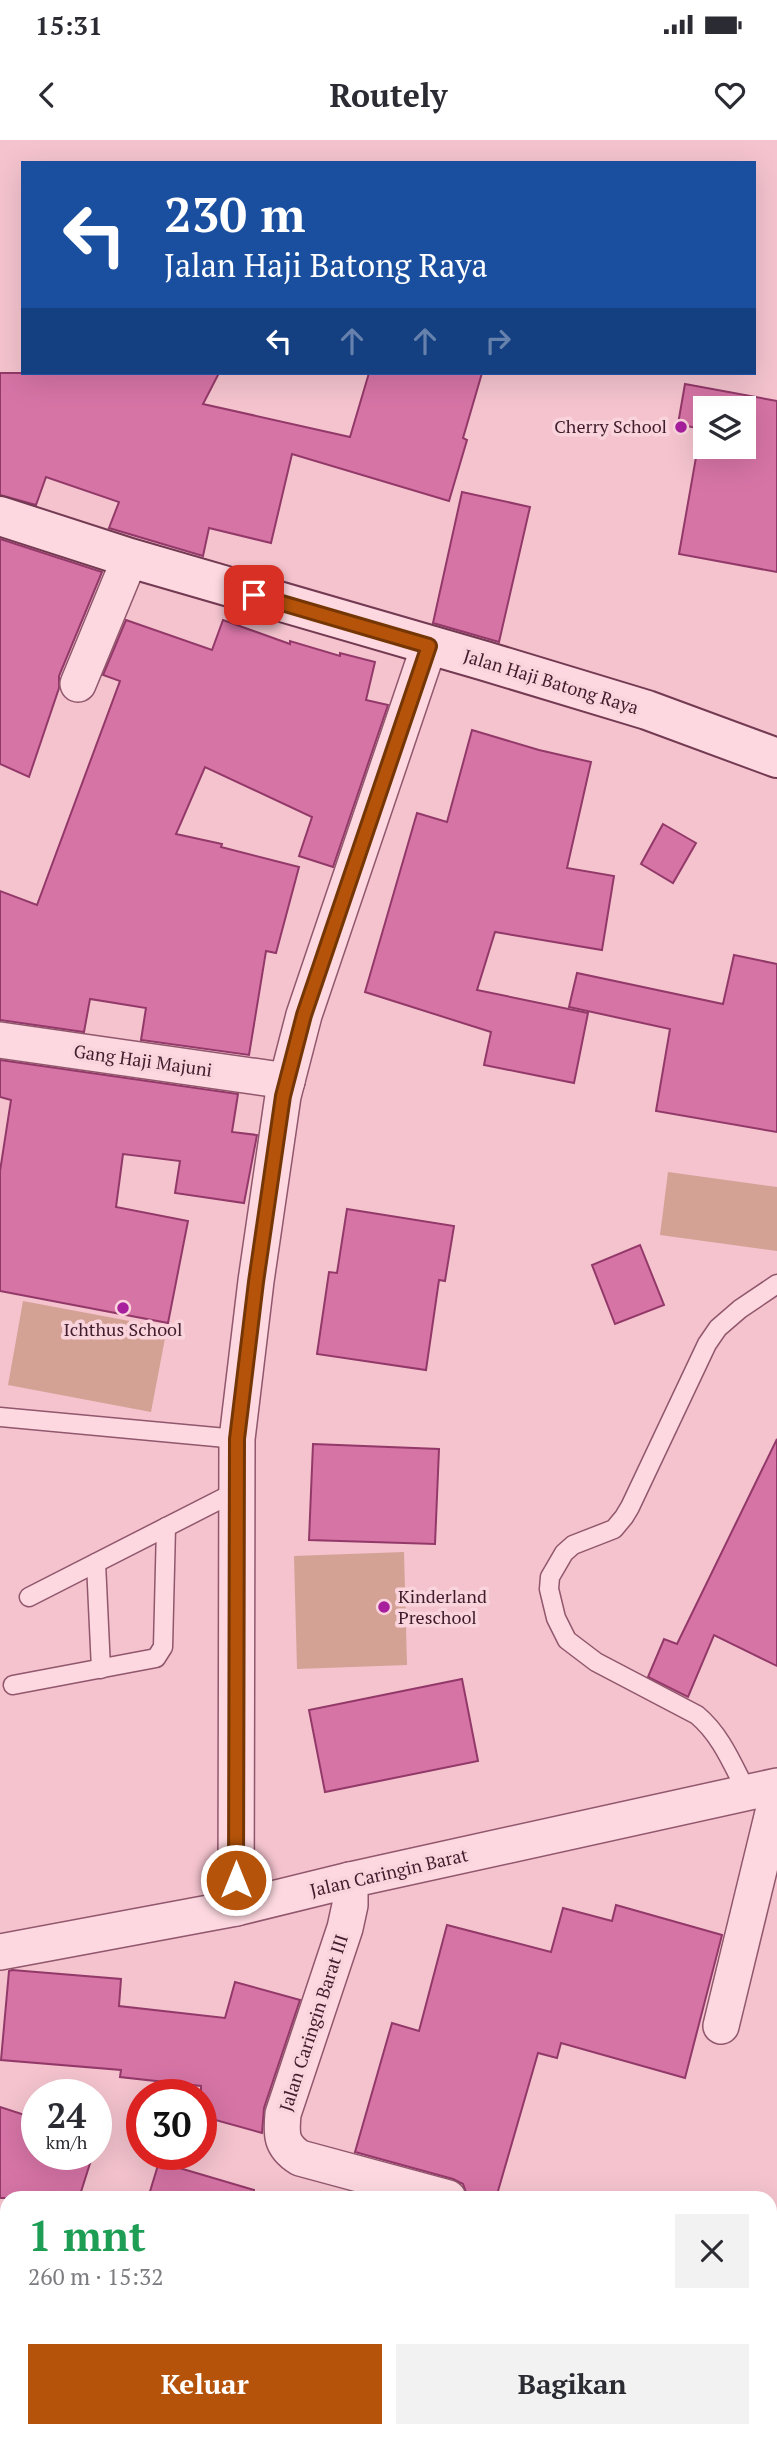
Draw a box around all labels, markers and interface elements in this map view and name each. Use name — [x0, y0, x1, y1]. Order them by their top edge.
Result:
text: 15:31 — [35, 8, 103, 42]
text: Routely — [330, 74, 447, 116]
icon: back — [28, 76, 66, 114]
icon: heart — [711, 76, 749, 114]
text: 230 m — [164, 181, 306, 246]
icon: left — [49, 189, 140, 280]
text: Jalan Haji Batong Raya — [164, 244, 488, 286]
icon: left — [260, 322, 298, 360]
icon: ahead — [333, 322, 371, 360]
icon: ahead — [406, 322, 444, 360]
icon: right — [479, 322, 517, 360]
map controls — [693, 396, 756, 459]
button: layers — [693, 396, 756, 459]
place label: Cherry School — [554, 414, 667, 438]
marker: Cherry School — [673, 419, 689, 435]
pin — [224, 565, 284, 625]
icon: arrive — [235, 576, 273, 614]
street label: Jalan Haji Batong Raya — [461, 643, 642, 719]
street label: Gang Haji Majuni — [72, 1038, 214, 1082]
marker: Ichthus School — [115, 1300, 131, 1316]
place label: Ichthus School — [64, 1317, 182, 1341]
place label: Kinderland Preschool — [398, 1584, 487, 1629]
marker: Kinderland Preschool — [376, 1599, 392, 1615]
street label: Jalan Caringin Barat — [307, 1842, 470, 1902]
position arrow — [199, 1843, 273, 1917]
street label: Jalan Caringin Barat III — [273, 1931, 353, 2114]
speed limit sign: 30 — [126, 2079, 217, 2170]
text: 24 — [47, 2092, 86, 2138]
text: km/h — [46, 2130, 87, 2154]
text: 1 mnt — [28, 2207, 146, 2263]
button: close — [675, 2214, 749, 2288]
text: 260 m · 15:32 — [28, 2261, 163, 2292]
button: Keluar — [28, 2344, 382, 2424]
button: Bagikan — [396, 2344, 749, 2424]

